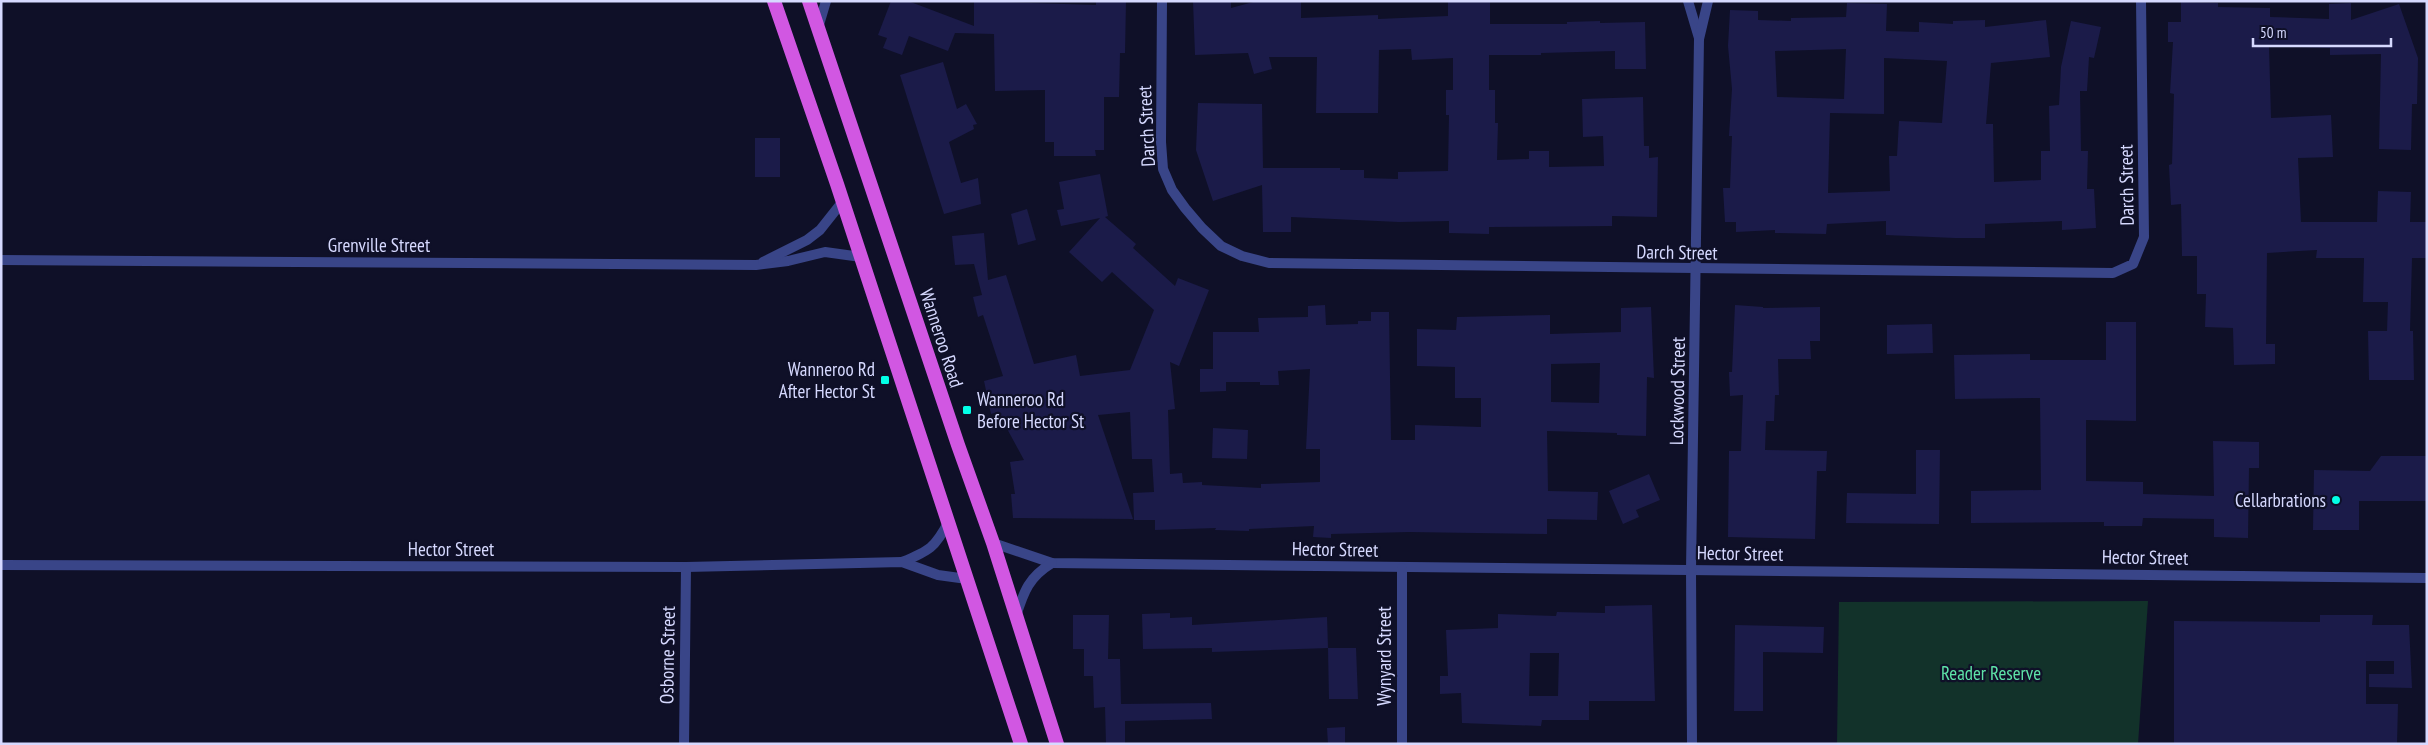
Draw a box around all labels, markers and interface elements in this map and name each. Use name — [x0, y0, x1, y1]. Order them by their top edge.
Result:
scale bar — [2253, 15, 2390, 47]
text: 50 m — [2260, 23, 2286, 42]
street label: Darch Street — [1132, 84, 1160, 167]
street label: Darch Street — [2113, 143, 2139, 226]
street label: Grenville Street — [328, 233, 431, 257]
street label: Darch Street — [1636, 239, 1719, 265]
street label: Wanneroo Road — [915, 286, 969, 390]
street label: Lockwood Street — [1664, 336, 1690, 445]
place label: Wanneroo Rd After Hector St — [779, 357, 876, 403]
marker: Wanneroo Rd After Hector St — [879, 374, 891, 386]
place label: Wanneroo Rd Before Hector St — [977, 387, 1085, 433]
marker: Wanneroo Rd Before Hector St — [961, 404, 973, 416]
place label: Cellarbrations — [2235, 488, 2326, 512]
marker: Cellarbrations — [2330, 494, 2342, 506]
street label: Hector Street — [1292, 536, 1379, 562]
street label: Hector Street — [408, 537, 495, 561]
street label: Hector Street — [1697, 540, 1784, 566]
street label: Hector Street — [2102, 544, 2189, 570]
street label: Osborne Street — [654, 605, 680, 704]
street label: Wynyard Street — [1372, 605, 1396, 706]
park label: Reader Reserve — [1941, 661, 2041, 685]

